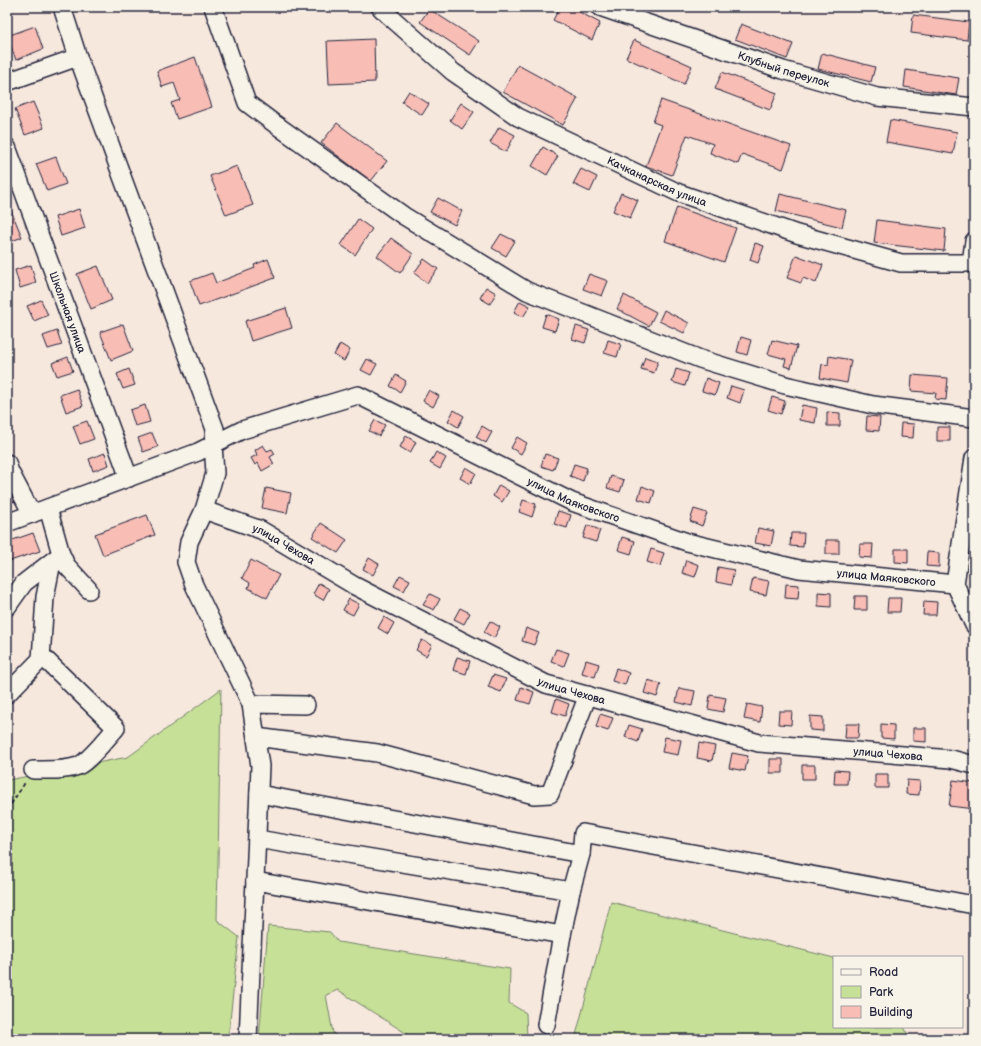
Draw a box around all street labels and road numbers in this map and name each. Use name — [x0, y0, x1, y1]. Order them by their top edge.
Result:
street label: Клубный переулок — [736, 49, 831, 90]
street label: Качканарская улица — [605, 154, 709, 209]
street label: Школьная улица — [46, 270, 89, 355]
street label: улица Маяковского — [525, 475, 622, 525]
street label: улица Чехова — [251, 522, 317, 568]
street label: улица Маяковского — [836, 567, 936, 589]
street label: улица Чехова — [535, 675, 607, 707]
street label: улица Чехова — [853, 745, 924, 764]

